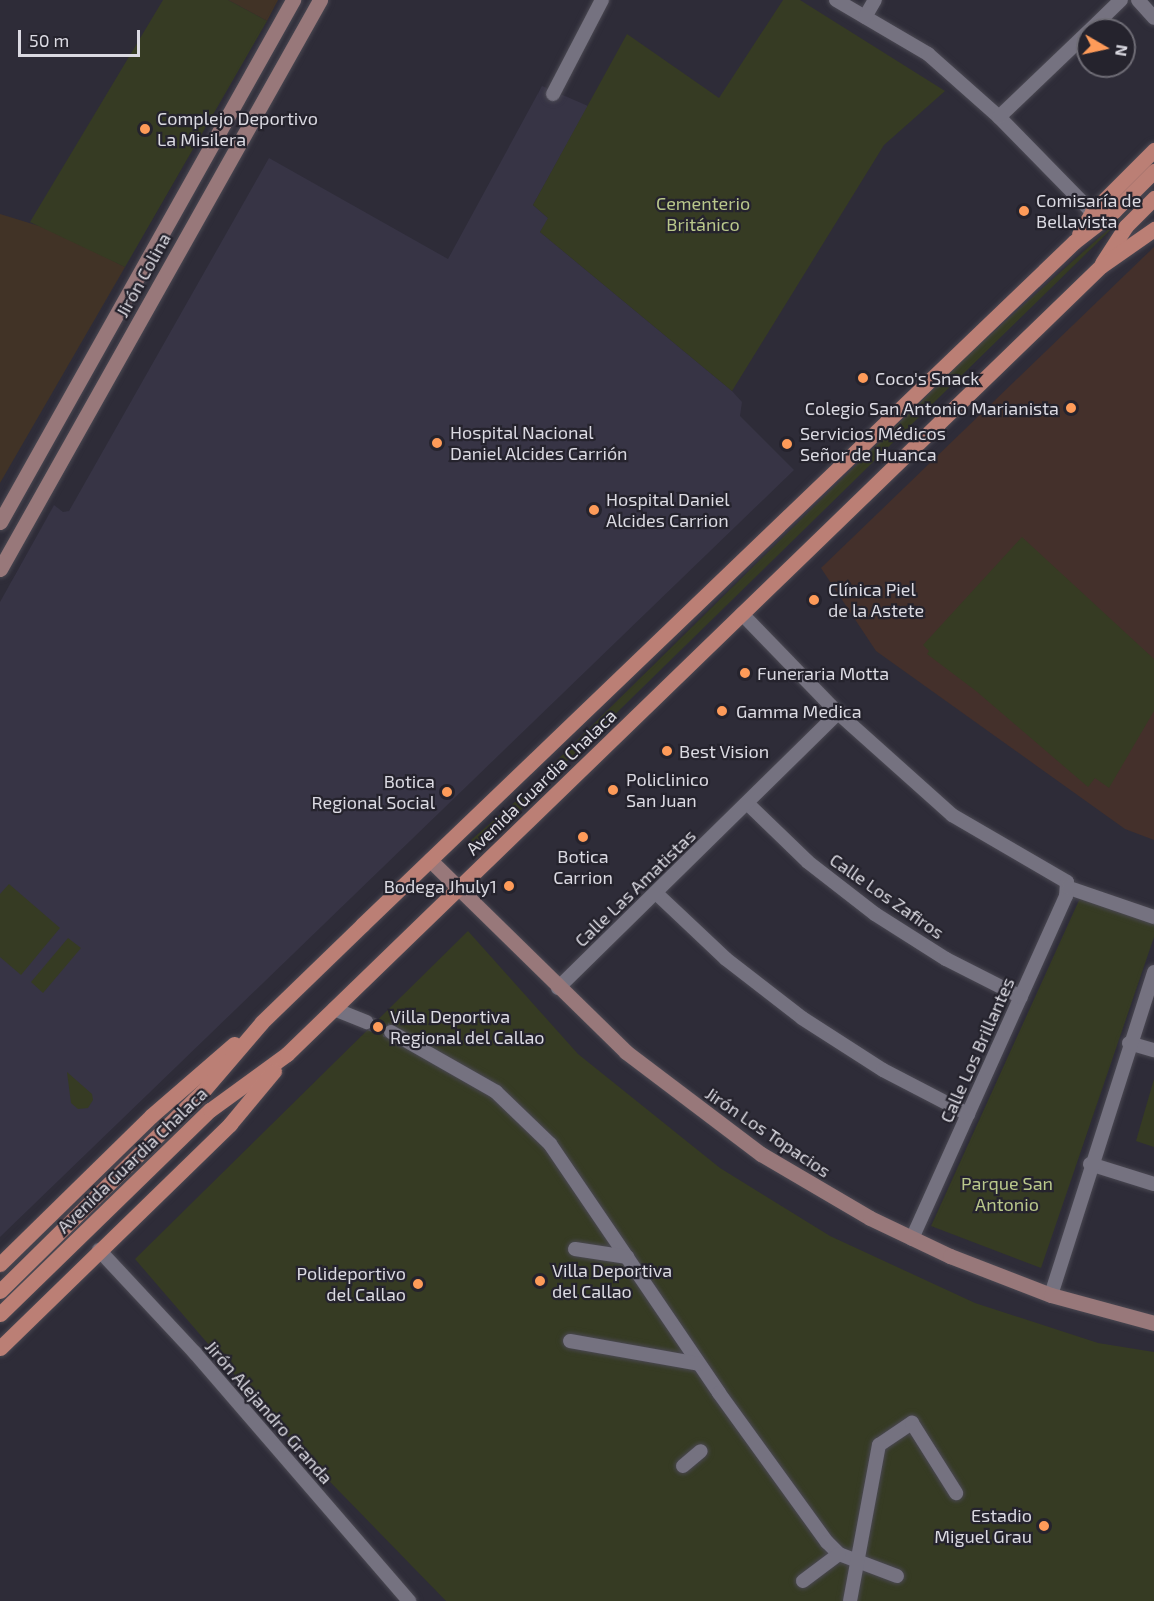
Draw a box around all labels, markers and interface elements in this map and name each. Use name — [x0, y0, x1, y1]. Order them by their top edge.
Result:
scale bar — [21, 18, 142, 56]
north arrow — [1076, 18, 1136, 78]
text: 50 m — [29, 29, 69, 51]
text: N — [1112, 43, 1133, 58]
place label: Complejo Deportivo La Misilera — [157, 108, 318, 150]
marker: Complejo Deportivo La Misilera — [138, 122, 152, 136]
place label: Comisaría de Bellavista — [1036, 190, 1141, 232]
park label: Cementerio Británico — [656, 193, 750, 236]
marker: Comisaría de Bellavista — [1017, 204, 1031, 218]
street label: Jirón Colina — [111, 229, 175, 321]
place label: Coco's Snack — [875, 367, 979, 389]
marker: Coco's Snack — [856, 371, 870, 385]
place label: Colegio San Antonio Marianista — [804, 397, 1059, 419]
marker: Colegio San Antonio Marianista — [1064, 401, 1078, 415]
place label: Hospital Nacional Daniel Alcides Carrión — [450, 422, 628, 464]
place label: Servicios Médicos Señor de Huanca — [800, 423, 946, 466]
marker: Hospital Nacional Daniel Alcides Carrión — [428, 434, 446, 452]
marker: Servicios Médicos Señor de Huanca — [778, 435, 796, 453]
place label: Hospital Daniel Alcides Carrion — [606, 489, 730, 532]
marker: Hospital Daniel Alcides Carrion — [587, 503, 601, 517]
place label: Clínica Piel de la Astete — [828, 579, 925, 622]
marker: Clínica Piel de la Astete — [805, 591, 823, 609]
place label: Funeraria Motta — [757, 662, 889, 684]
marker: Funeraria Motta — [738, 666, 752, 680]
place label: Gamma Medica — [736, 700, 862, 722]
marker: Gamma Medica — [713, 702, 731, 720]
street label: Avenida Guardia Chalaca — [461, 705, 621, 859]
place label: Best Vision — [679, 740, 770, 762]
marker: Best Vision — [660, 744, 674, 758]
place label: Policlinico San Juan — [626, 769, 709, 812]
place label: Botica Regional Social — [311, 771, 435, 814]
marker: Policlinico San Juan — [604, 781, 622, 799]
marker: Botica Regional Social — [440, 785, 454, 799]
street label: Calle Las Amatistas — [570, 825, 700, 951]
marker: Botica Carrion — [576, 830, 590, 844]
place label: Botica Carrion — [553, 846, 613, 888]
street label: Calle Los Zafiros — [826, 849, 948, 943]
place label: Bodega Jhuly1 — [383, 875, 497, 897]
marker: Bodega Jhuly1 — [502, 879, 516, 893]
street label: Calle Los Brillantes — [935, 974, 1019, 1126]
place label: Villa Deportiva Regional del Callao — [390, 1006, 545, 1048]
marker: Villa Deportiva Regional del Callao — [371, 1020, 385, 1034]
street label: Jirón Los Topacios — [701, 1082, 835, 1182]
street label: Avenida Guardia Chalaca — [52, 1083, 212, 1237]
park label: Parque San Antonio — [961, 1173, 1053, 1216]
place label: Villa Deportiva del Callao — [552, 1260, 672, 1302]
place label: Polideportivo del Callao — [297, 1263, 406, 1306]
marker: Villa Deportiva del Callao — [533, 1274, 547, 1288]
marker: Polideportivo del Callao — [411, 1277, 425, 1291]
street label: Jirón Alejandro Granda — [201, 1336, 337, 1488]
place label: Estadio Miguel Grau — [934, 1505, 1032, 1547]
marker: Estadio Miguel Grau — [1037, 1519, 1051, 1533]

